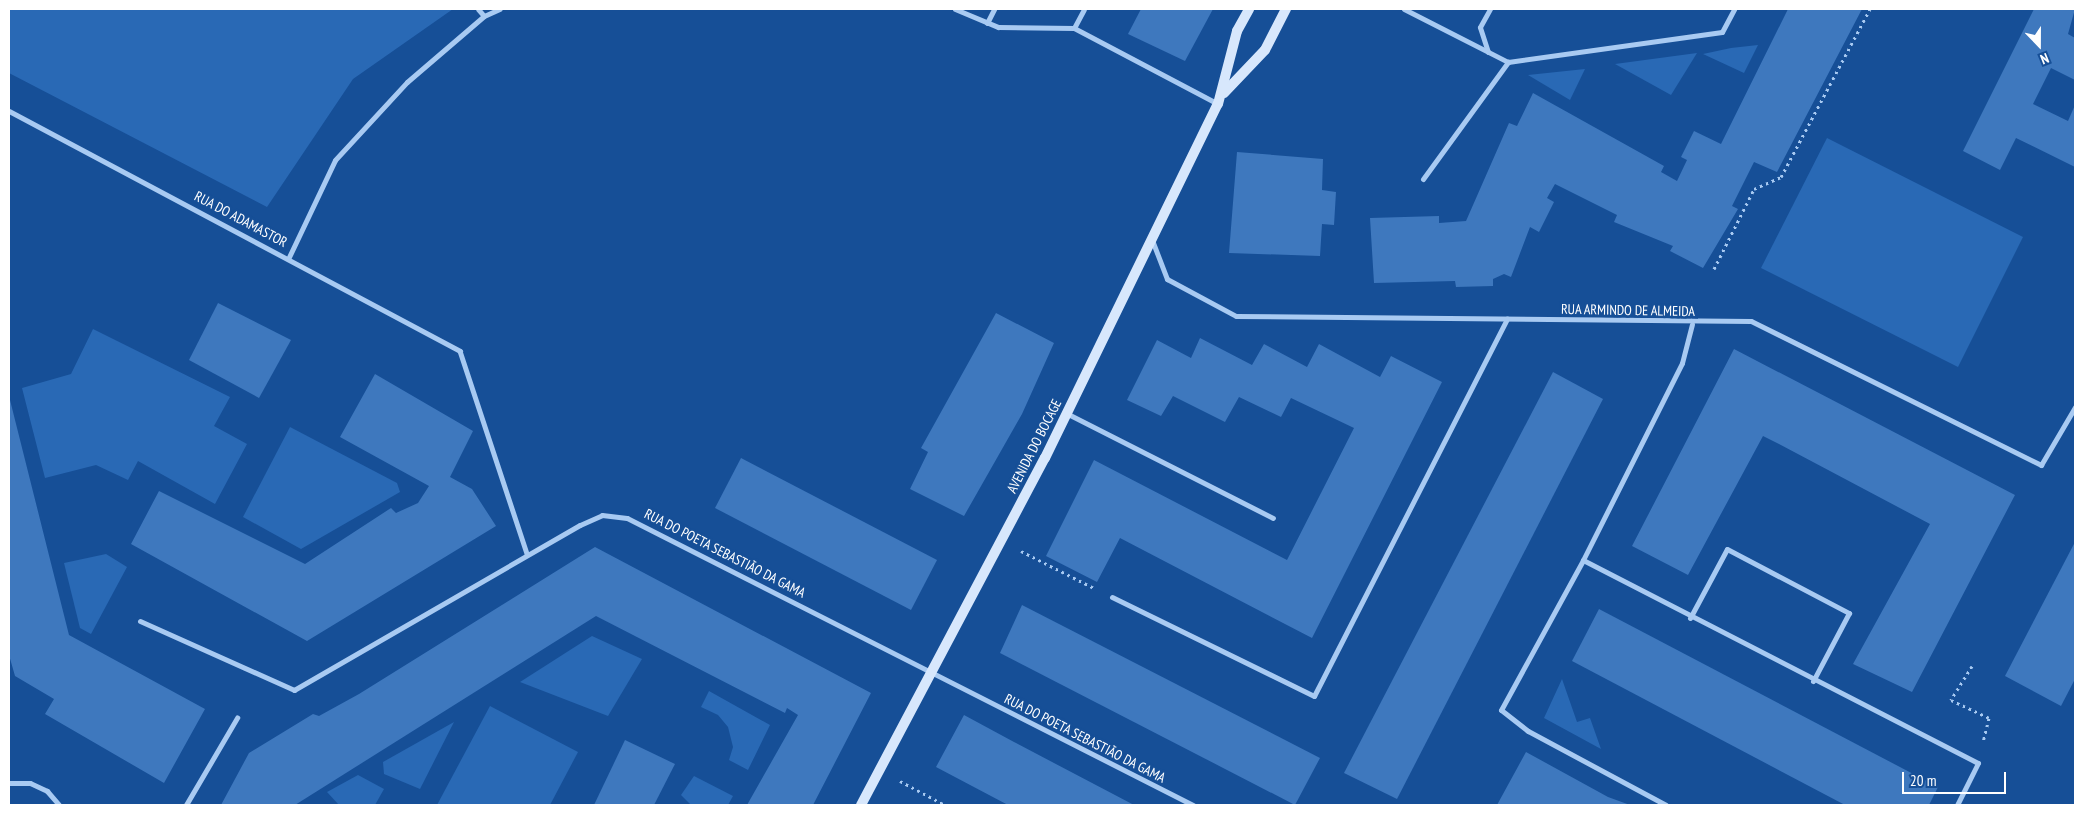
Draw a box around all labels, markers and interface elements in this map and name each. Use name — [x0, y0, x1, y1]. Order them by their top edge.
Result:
north arrow — [2014, 20, 2064, 70]
text: N — [2038, 49, 2051, 69]
street label: RUA DO ADAMASTOR — [191, 187, 291, 251]
street label: RUA ARMINDO DE ALMEIDA — [1560, 300, 1696, 320]
street label: AVENIDA DO BOCAGE — [1003, 396, 1065, 496]
street label: RUA DO POETA SEBASTIÃO DA GAMA — [641, 505, 809, 601]
street label: RUA DO POETA SEBASTIÃO DA GAMA — [1001, 690, 1169, 786]
scale bar — [1904, 762, 2008, 794]
text: 20 m — [1910, 771, 1936, 790]

